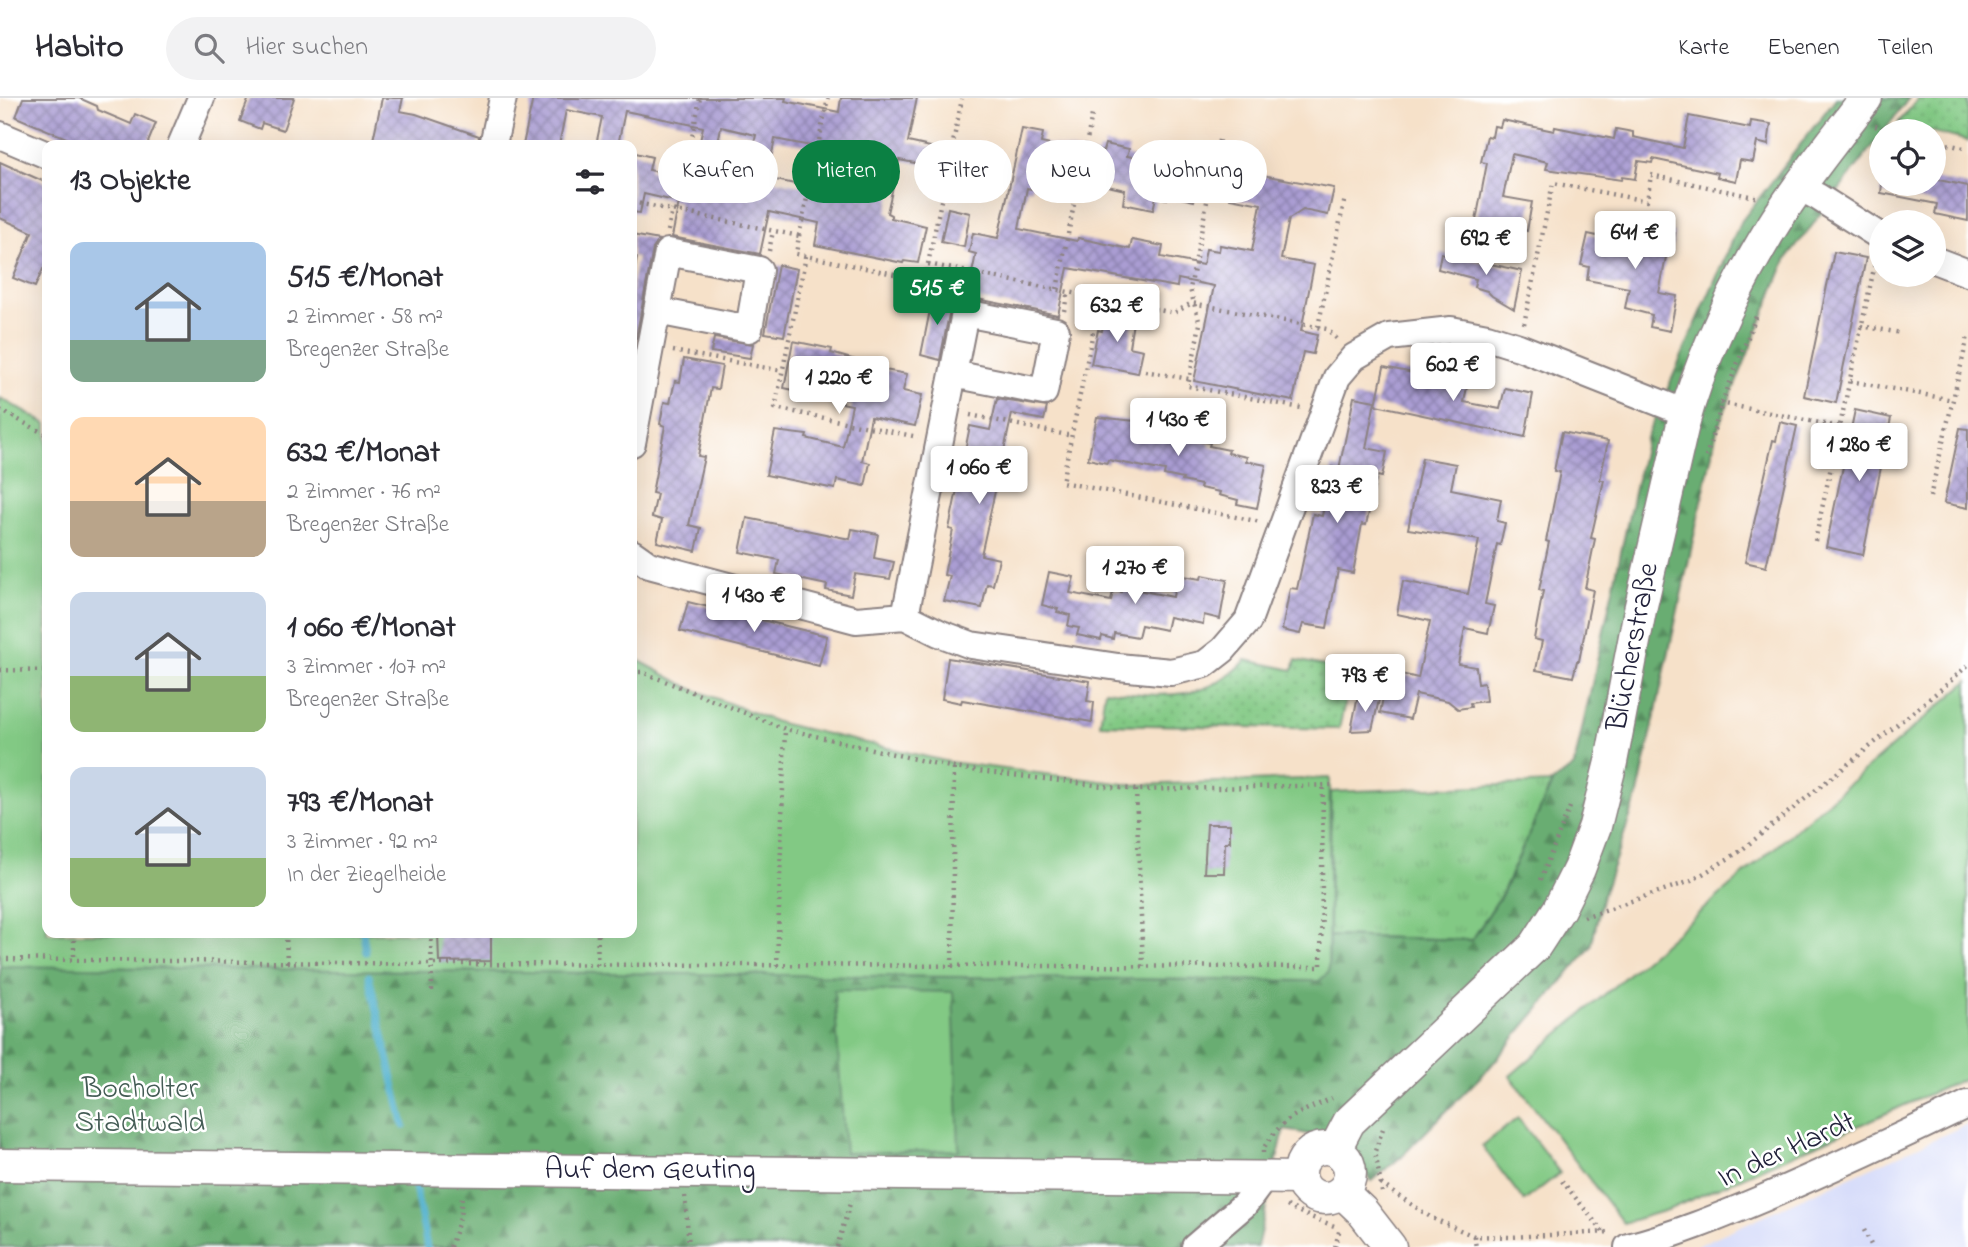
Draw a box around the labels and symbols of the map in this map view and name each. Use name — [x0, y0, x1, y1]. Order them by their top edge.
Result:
pin: 641 € — [1586, 212, 1684, 271]
pin: 692 € — [1437, 218, 1535, 277]
pin: 515 € — [888, 268, 986, 327]
pin: 632 € — [1068, 285, 1166, 344]
pin: 602 € — [1404, 344, 1502, 403]
pin: 1 220 € — [774, 356, 904, 416]
pin: 1 430 € — [1113, 398, 1243, 458]
pin: 1 280 € — [1794, 424, 1924, 483]
pin: 1 060 € — [914, 446, 1044, 506]
pin: 823 € — [1288, 466, 1386, 525]
pin: 1 270 € — [1070, 546, 1200, 606]
street label: Blücherstraße — [1596, 558, 1672, 736]
pin: 1 430 € — [689, 574, 819, 634]
pin: 793 € — [1316, 654, 1414, 714]
park label: Bocholter Stadtwald — [75, 1068, 205, 1146]
street label: In der Hardt — [1711, 1101, 1863, 1201]
street label: Auf dem Geuting — [544, 1149, 756, 1193]

